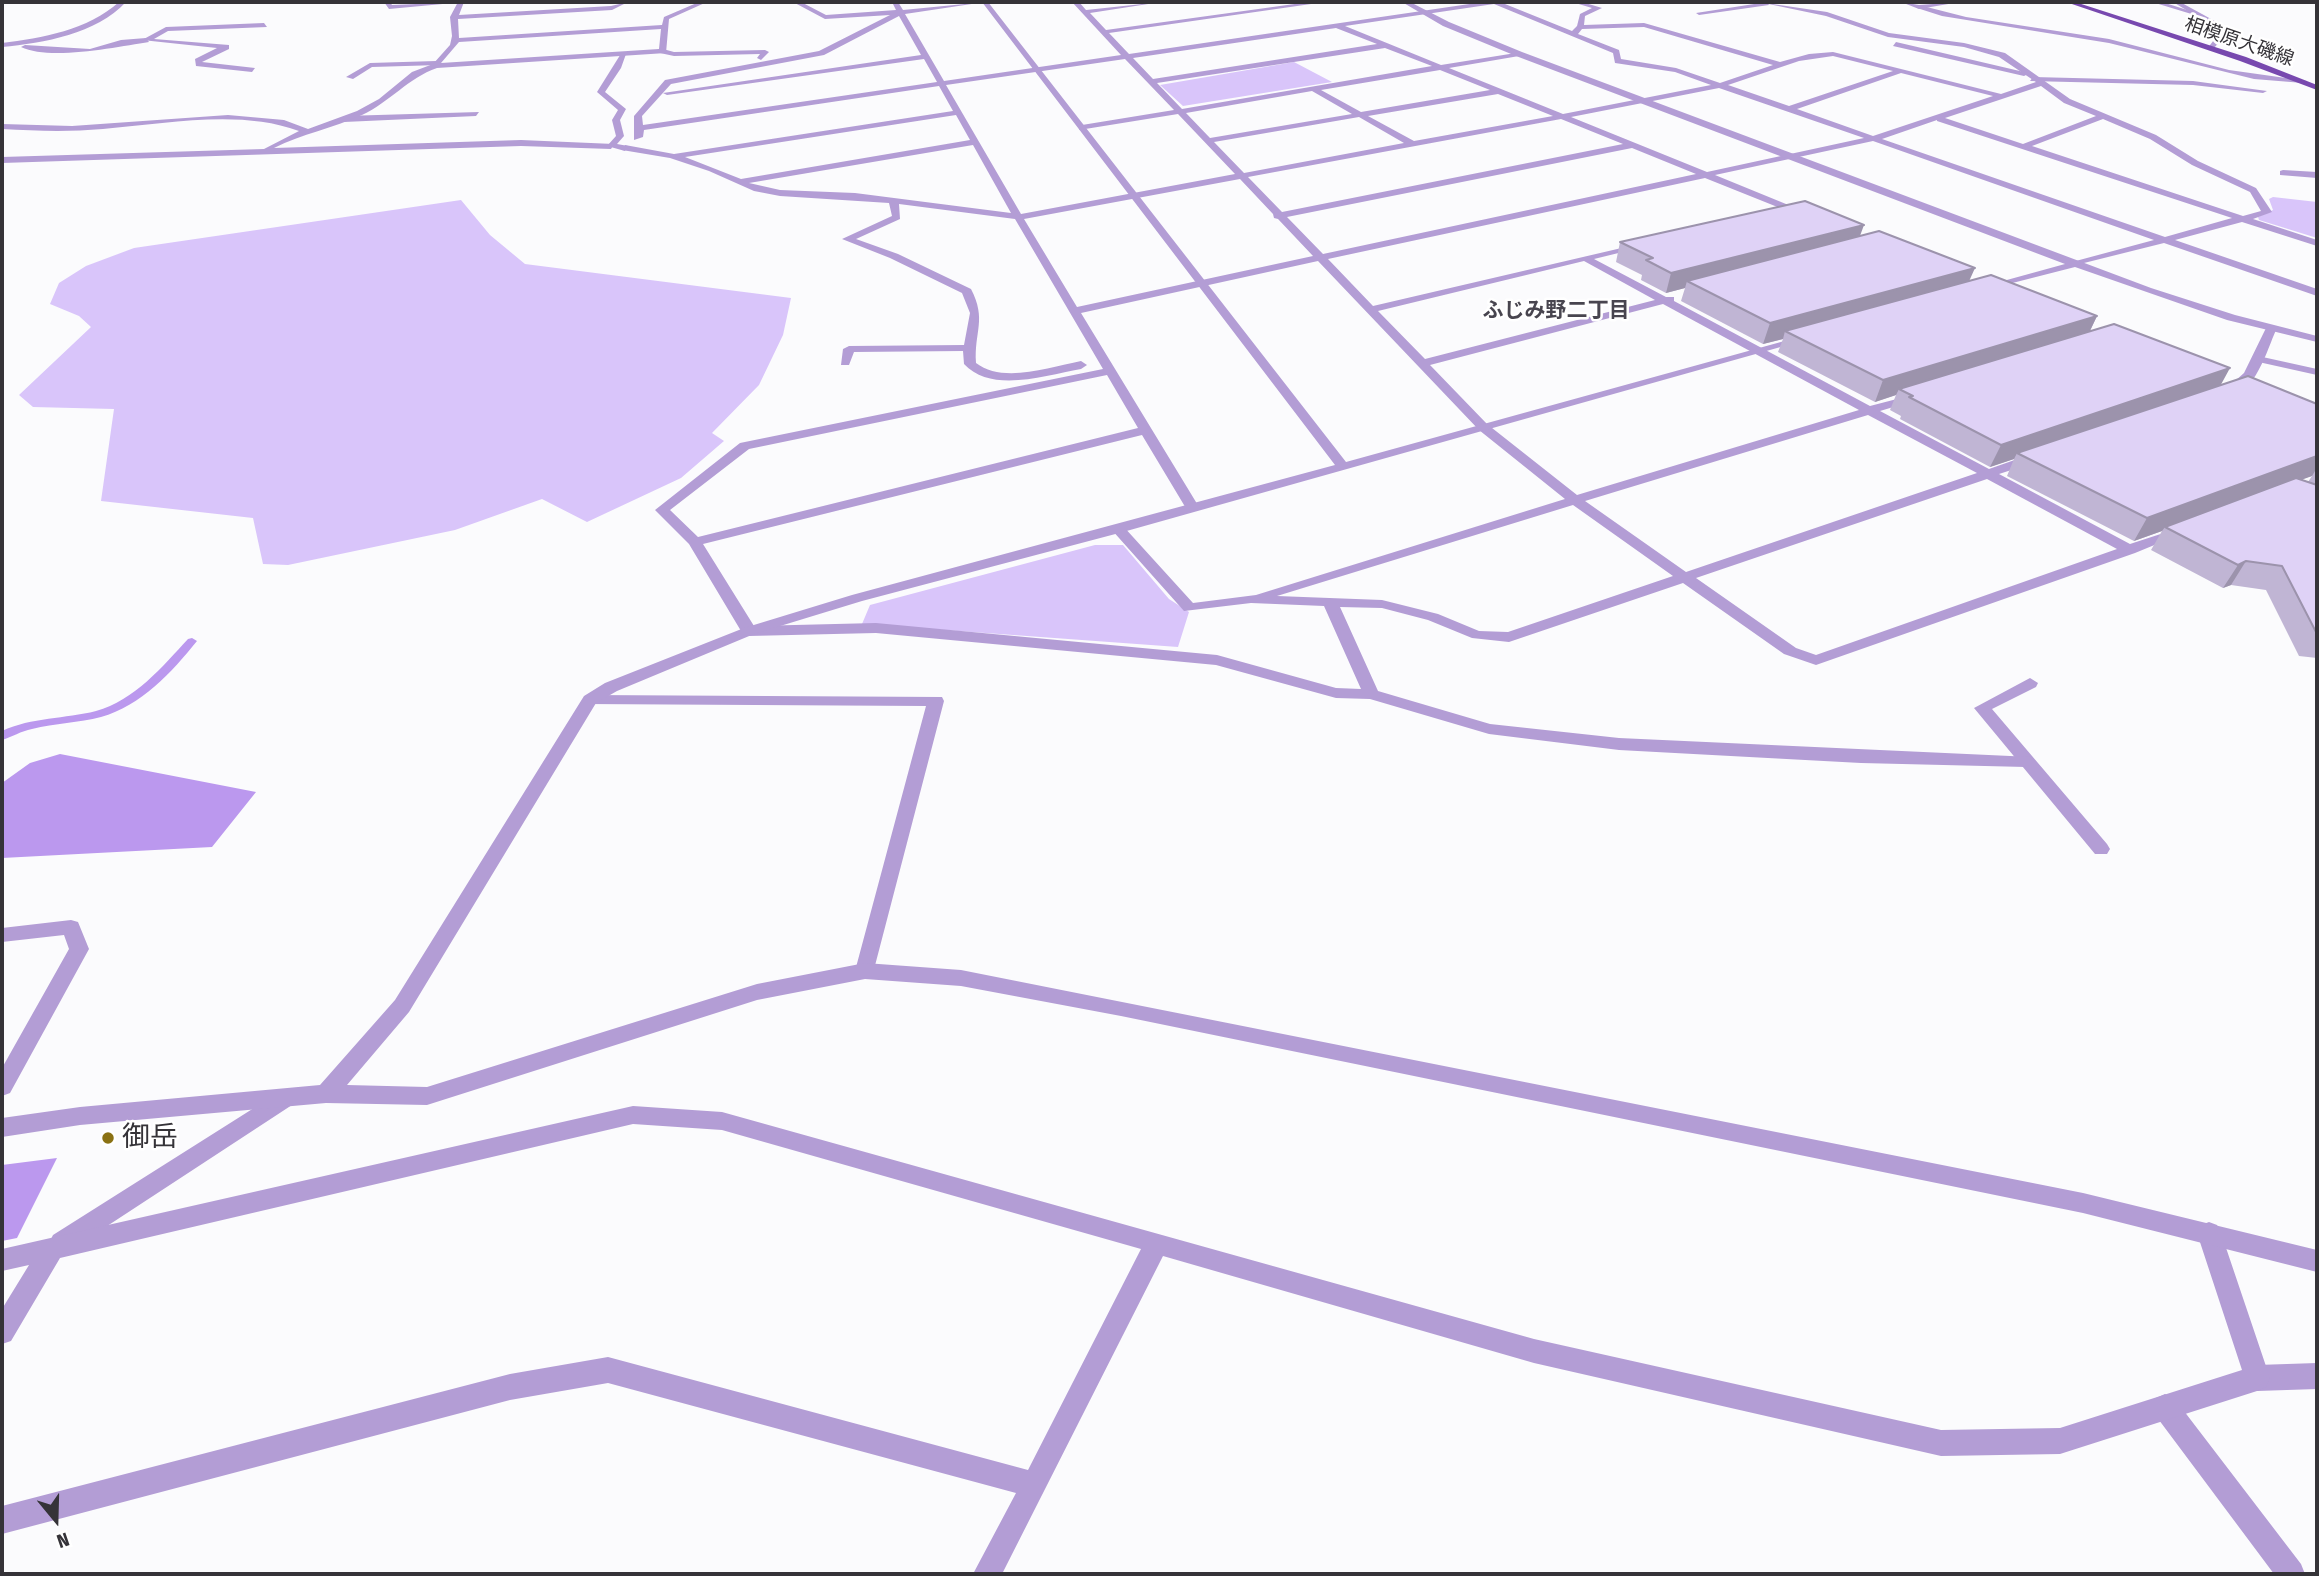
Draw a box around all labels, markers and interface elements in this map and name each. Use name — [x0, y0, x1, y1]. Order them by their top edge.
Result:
street label: 相模原大磯線 — [2181, 13, 2297, 71]
district label: ふじみ野二丁目 — [1483, 298, 1629, 324]
place label: 御岳 — [122, 1121, 178, 1155]
marker: 御岳 — [100, 1130, 116, 1146]
north arrow — [21, 1485, 91, 1555]
text: N — [54, 1528, 72, 1553]

